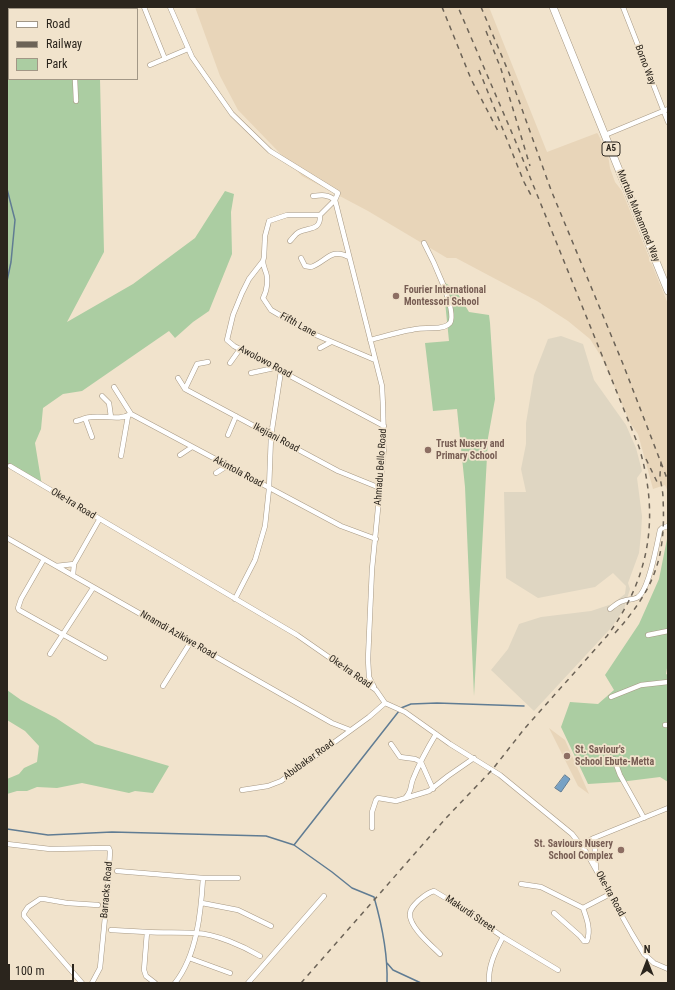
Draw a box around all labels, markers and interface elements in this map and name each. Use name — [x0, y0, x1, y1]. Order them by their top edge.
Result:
legend — [8, 8, 138, 80]
text: Road — [46, 17, 70, 31]
text: Railway — [46, 37, 82, 51]
street label: Borno Way — [632, 43, 658, 87]
text: Park — [46, 57, 67, 71]
road number: A5 — [602, 142, 620, 156]
street label: Murtula Muhammed Way — [614, 168, 662, 264]
place label: Fourier International Montessori School — [404, 284, 486, 308]
marker: Fourier International Montessori School — [391, 291, 401, 301]
street label: Fifth Lane — [278, 310, 318, 340]
street label: Awolowo Road — [236, 343, 294, 381]
street label: Ikejiani Road — [251, 421, 301, 455]
street label: Ahmadu Bello Road — [372, 428, 390, 506]
place label: Trust Nusery and Primary School — [436, 438, 504, 462]
marker: Trust Nusery and Primary School — [423, 445, 433, 455]
street label: Akintola Road — [211, 454, 265, 490]
street label: Oke-Ira Road — [48, 486, 98, 522]
street label: Nnamdi Azikiwe Road — [138, 608, 218, 662]
street label: Oke-Ira Road — [326, 653, 374, 691]
street label: Abubakar Road — [281, 738, 337, 782]
place label: St. Saviour's School Ebute-Metta — [575, 744, 654, 768]
marker: St. Saviour's School Ebute-Metta — [562, 751, 572, 761]
place label: St. Saviours Nusery School Complex — [534, 838, 613, 862]
marker: St. Saviours Nusery School Complex — [616, 845, 626, 855]
street label: Barracks Road — [99, 861, 115, 919]
street label: Oke-Ira Road — [593, 869, 627, 919]
street label: Makurdi Street — [443, 893, 497, 935]
north arrow — [627, 942, 667, 982]
text: N — [644, 943, 650, 956]
scale bar — [10, 956, 76, 982]
text: 100 m — [15, 964, 45, 978]

